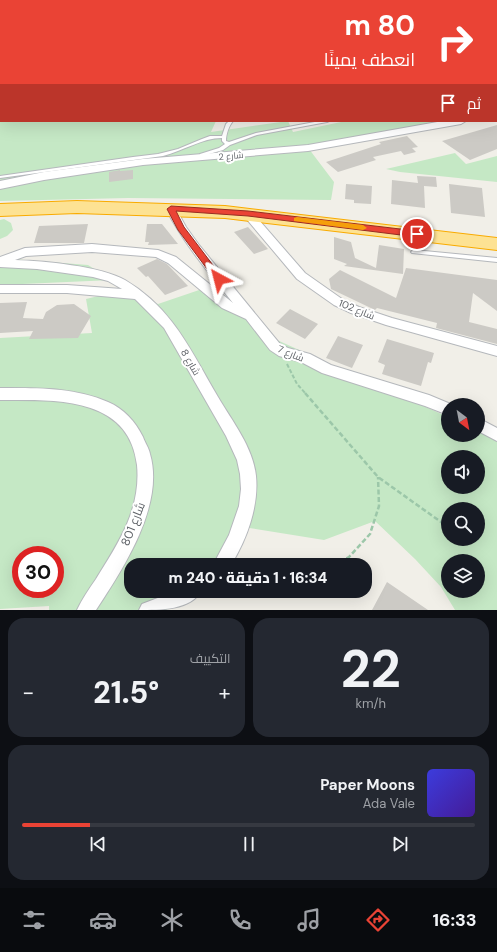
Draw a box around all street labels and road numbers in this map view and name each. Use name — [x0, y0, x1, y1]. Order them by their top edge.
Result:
street label: شارع 2 — [218, 149, 244, 163]
street label: شارع 102 — [337, 296, 377, 323]
street label: شارع 7 — [276, 342, 306, 365]
street label: شارع 8 — [178, 347, 203, 378]
street label: شارع 801 — [117, 500, 149, 548]

